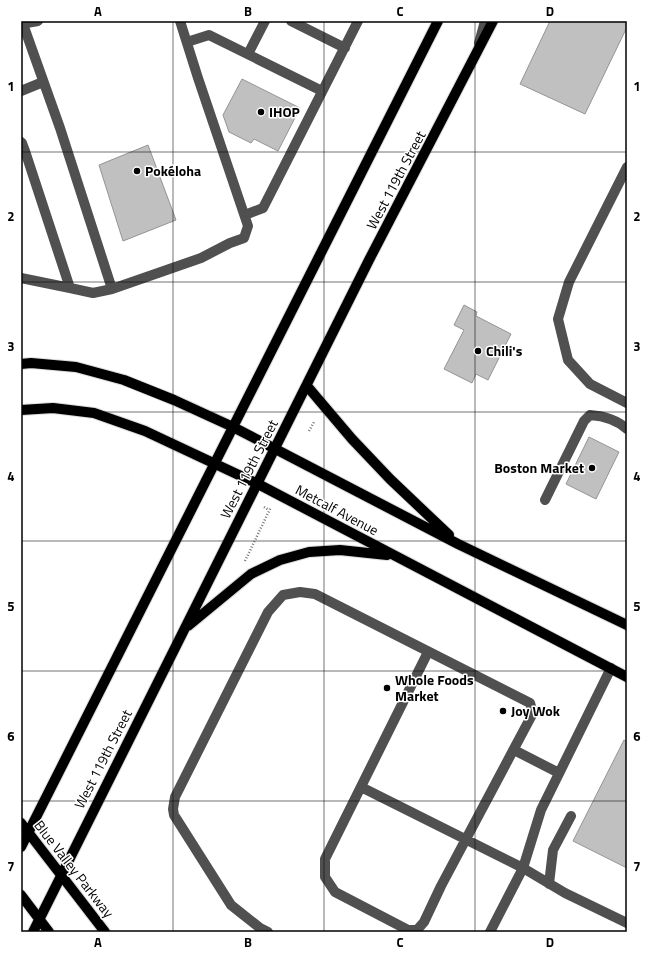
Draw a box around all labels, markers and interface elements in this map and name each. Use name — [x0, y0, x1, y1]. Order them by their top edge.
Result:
text: A — [94, 1, 102, 21]
text: B — [244, 1, 252, 21]
text: C — [396, 1, 404, 21]
text: D — [546, 1, 554, 21]
text: 1 — [7, 76, 15, 96]
text: 1 — [633, 76, 641, 96]
place label: IHOP — [269, 101, 300, 122]
marker: IHOP — [256, 107, 266, 117]
street label: West 119th Street — [361, 127, 430, 233]
place label: Pokéloha — [145, 160, 201, 181]
marker: Pokéloha — [132, 166, 142, 176]
text: 2 — [7, 206, 15, 226]
text: 2 — [633, 206, 641, 226]
text: 3 — [7, 336, 15, 356]
text: 3 — [633, 336, 641, 356]
place label: Chili's — [486, 340, 523, 361]
marker: Chili's — [473, 346, 483, 356]
street label: West 119th Street — [214, 415, 283, 522]
place label: Boston Market — [494, 457, 584, 478]
marker: Boston Market — [587, 463, 597, 473]
text: 4 — [7, 466, 15, 486]
text: 4 — [633, 466, 641, 486]
street label: Metcalf Avenue — [292, 479, 383, 540]
text: 5 — [7, 596, 15, 616]
text: 5 — [633, 596, 641, 616]
place label: Whole Foods Market — [395, 669, 474, 706]
marker: Whole Foods Market — [382, 683, 392, 693]
place label: Joy Wok — [511, 700, 561, 721]
street label: West 119th Street — [68, 705, 137, 812]
marker: Joy Wok — [498, 706, 508, 716]
text: 6 — [7, 726, 15, 746]
text: 6 — [633, 726, 641, 746]
street label: Blue Valley Parkway — [30, 816, 119, 922]
text: 7 — [7, 856, 15, 876]
text: 7 — [633, 856, 641, 876]
text: A — [94, 932, 102, 952]
text: B — [244, 932, 252, 952]
text: C — [396, 932, 404, 952]
text: D — [546, 932, 554, 952]

